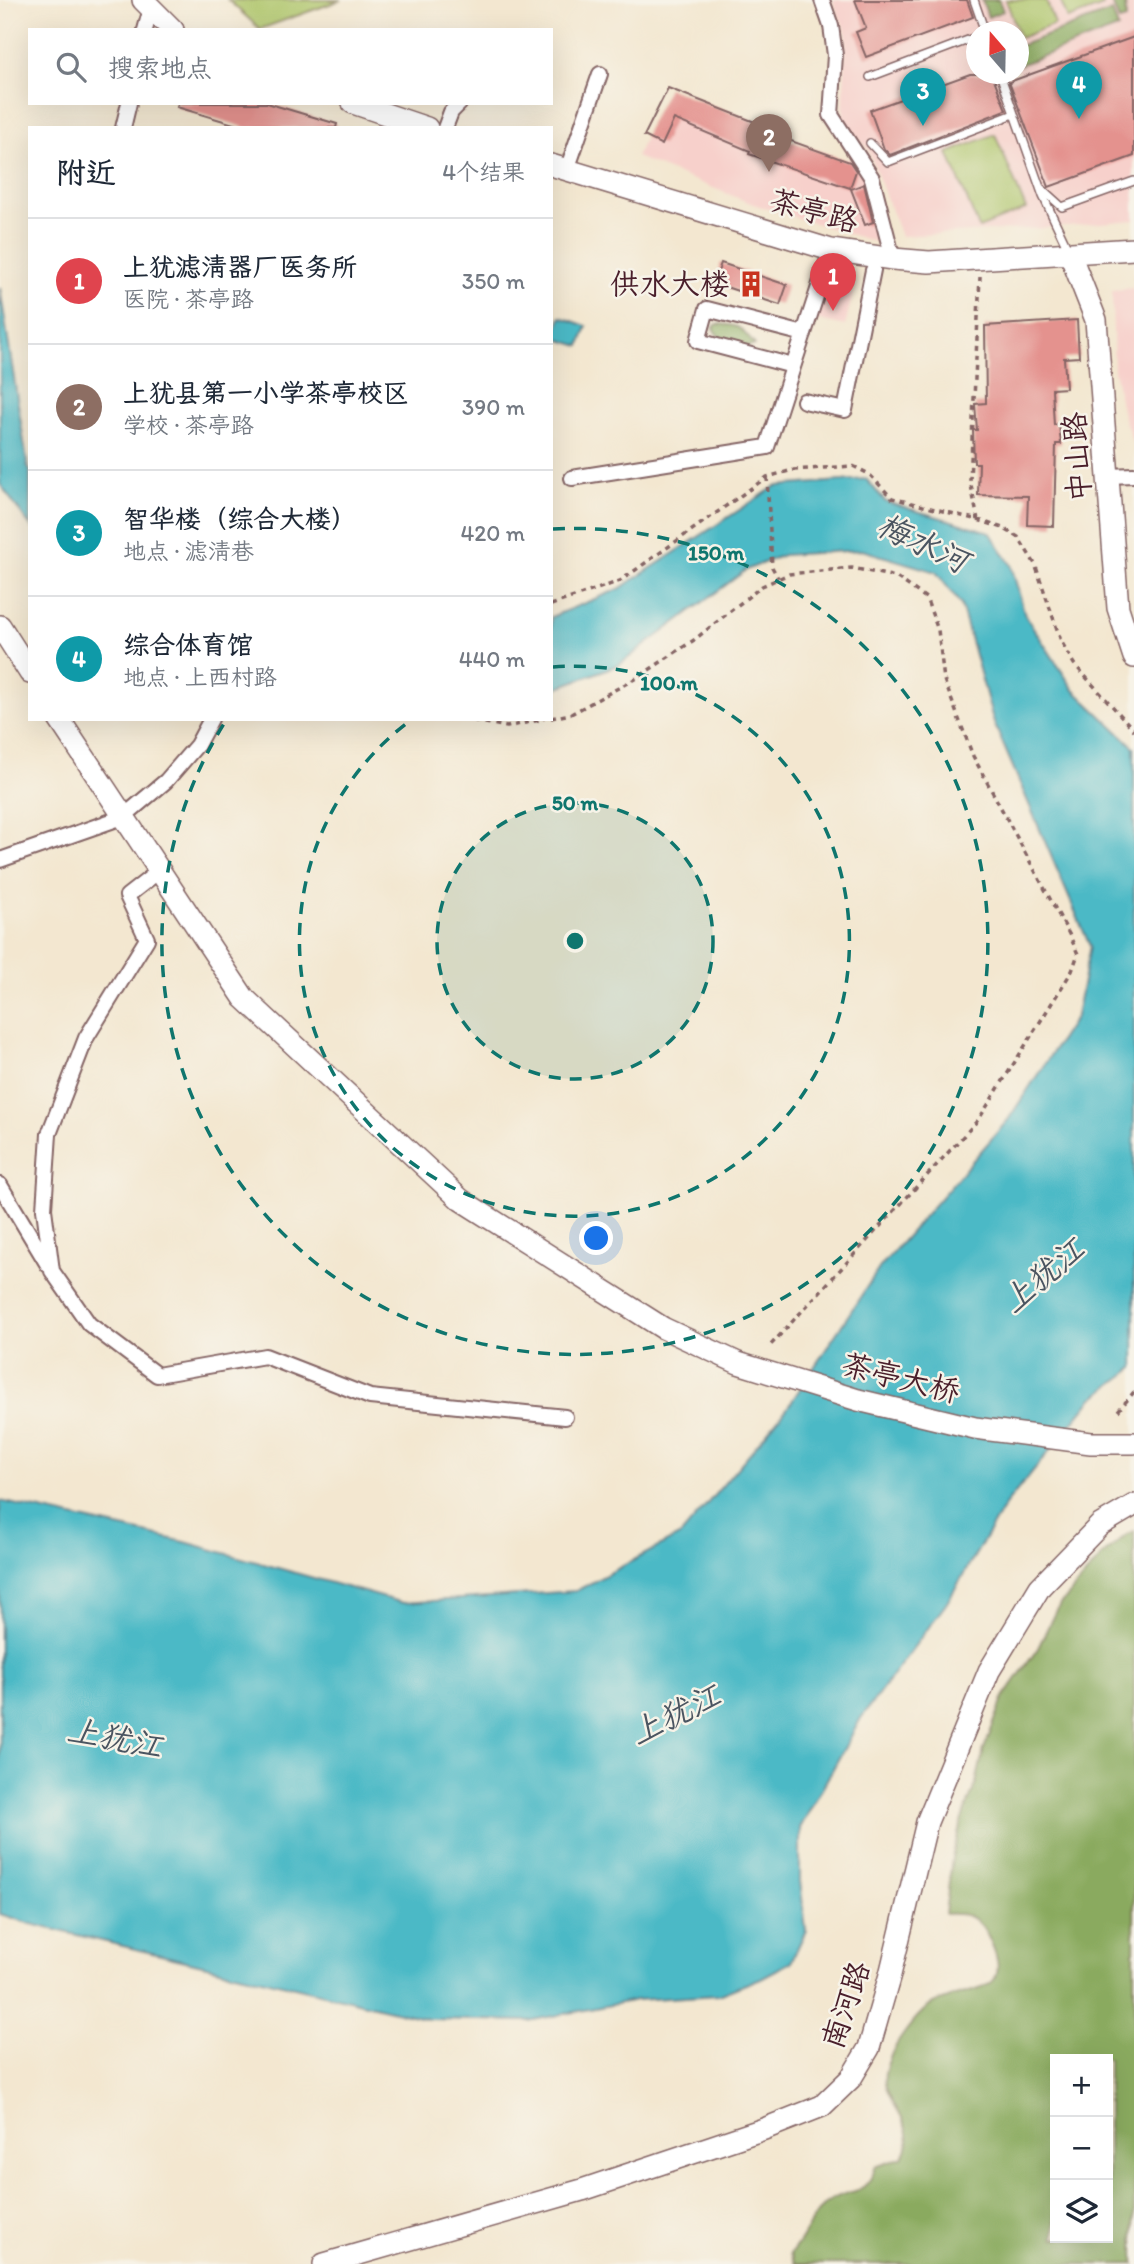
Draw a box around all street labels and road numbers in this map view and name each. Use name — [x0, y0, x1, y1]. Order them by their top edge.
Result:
street label: 茶亭路 — [766, 181, 862, 240]
street label: 中山路 — [1055, 411, 1098, 503]
street label: 茶亭大桥 — [838, 1345, 964, 1410]
street label: 南河路 — [813, 1956, 878, 2053]

